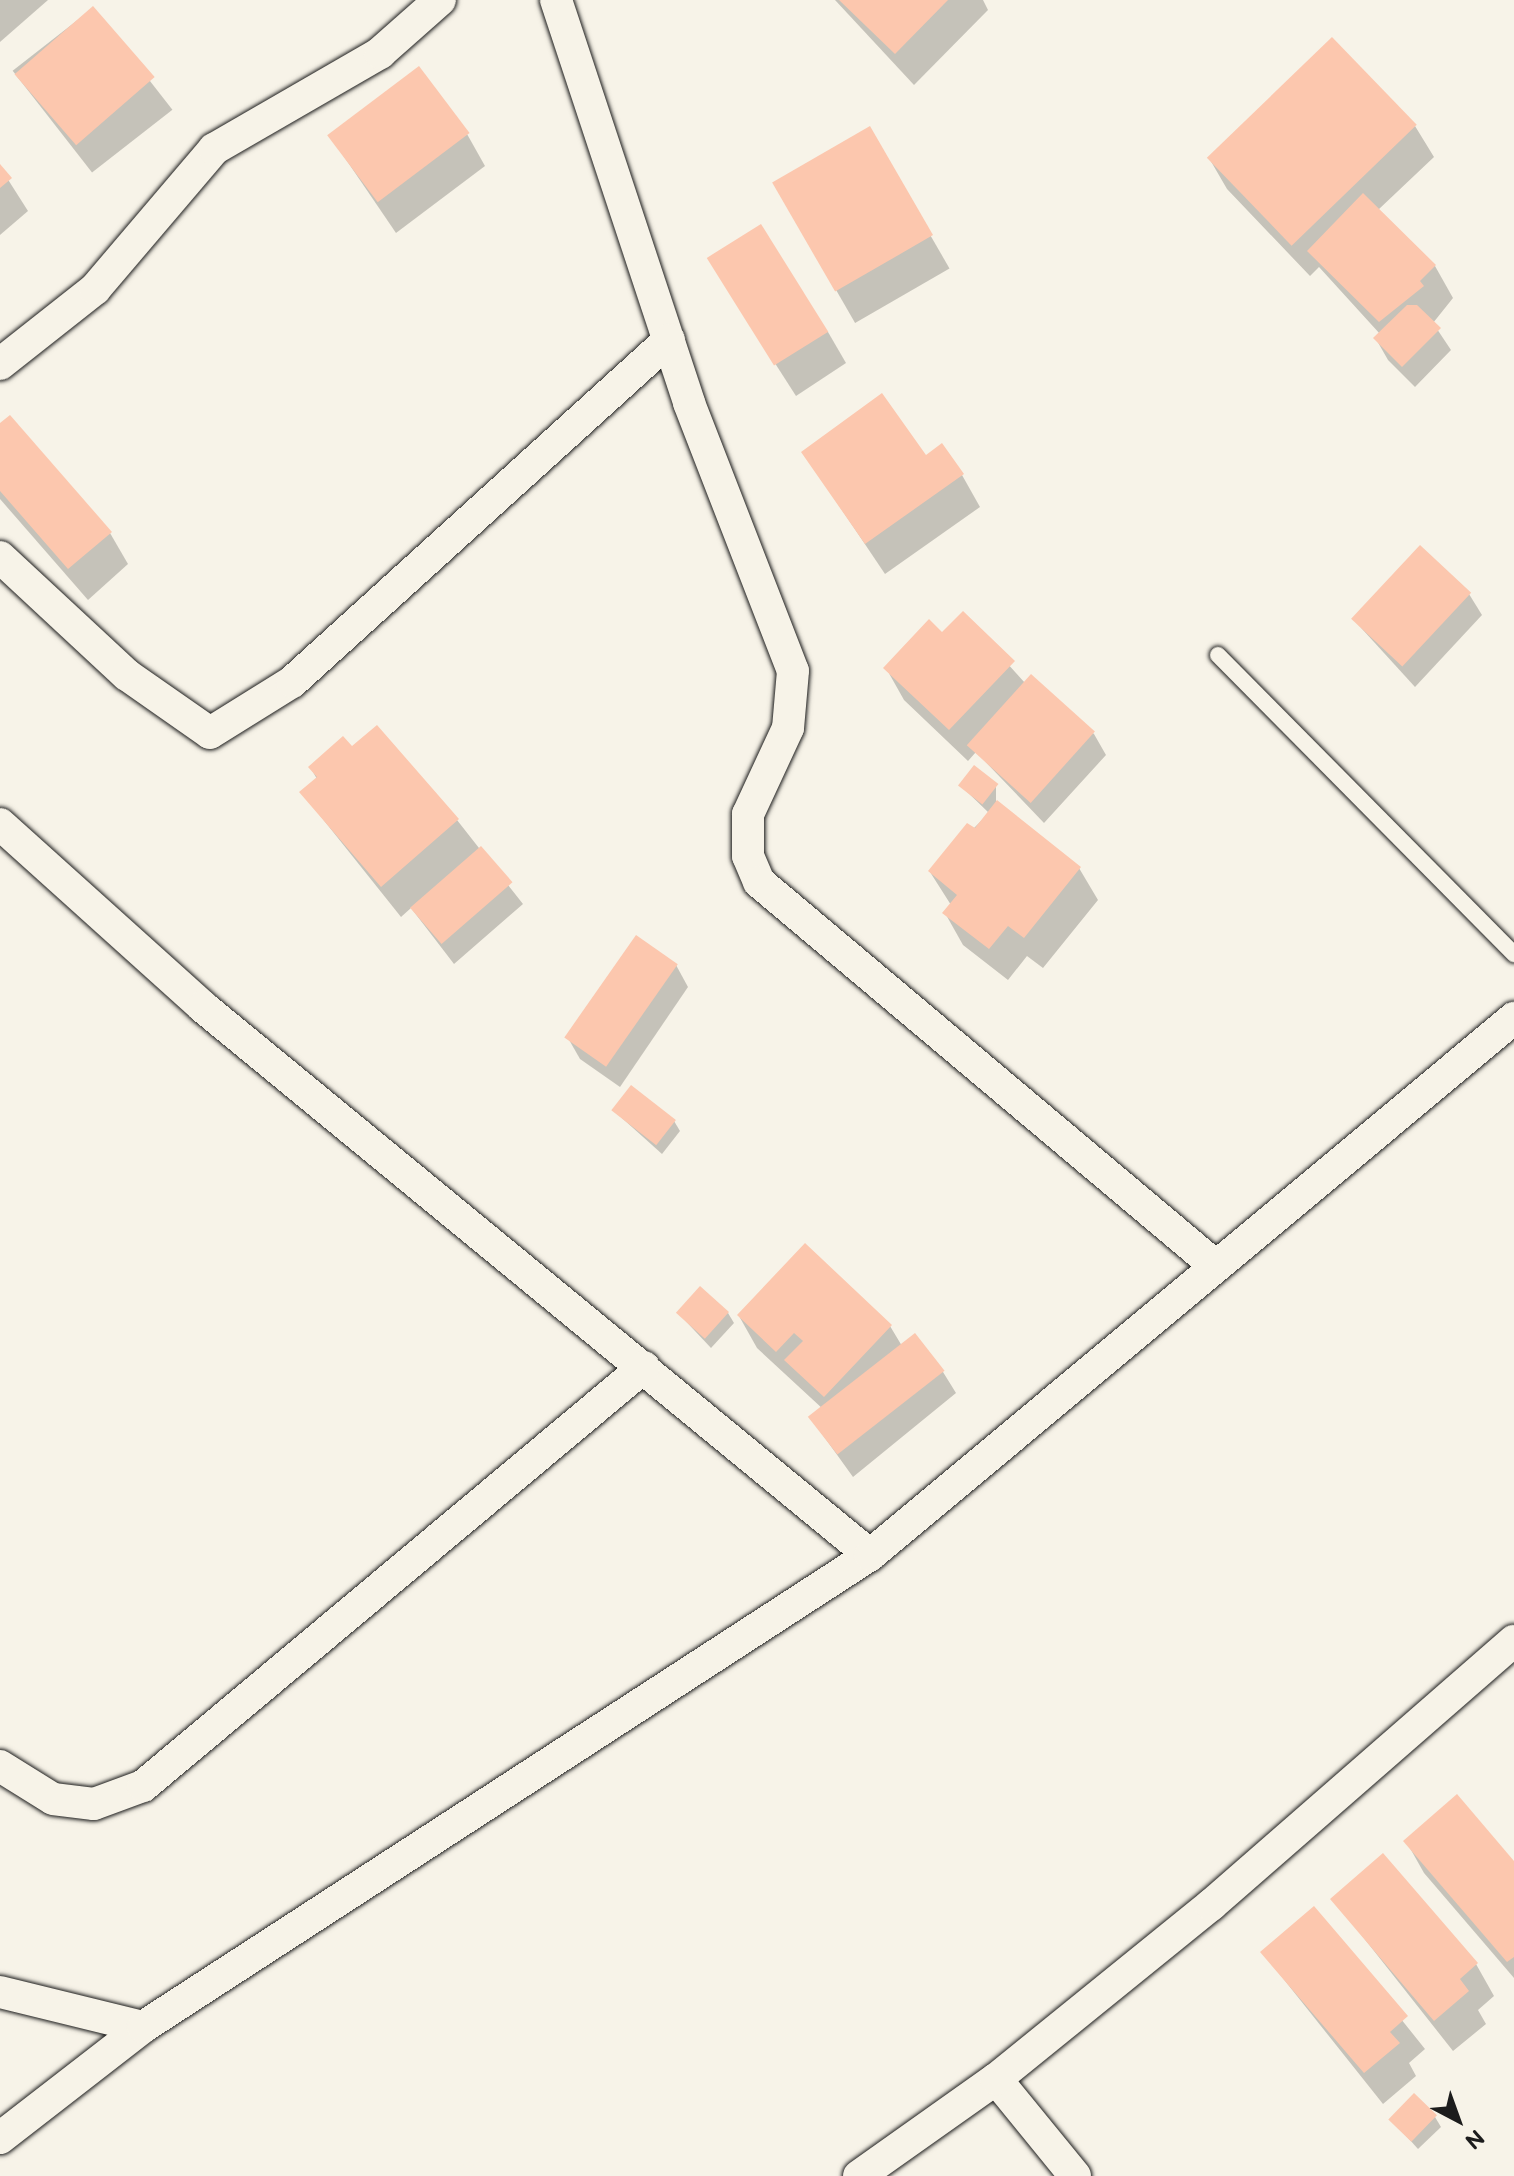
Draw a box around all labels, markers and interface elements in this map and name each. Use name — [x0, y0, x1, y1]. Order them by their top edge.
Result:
north arrow — [1418, 2080, 1498, 2160]
text: N — [1459, 2123, 1489, 2154]

